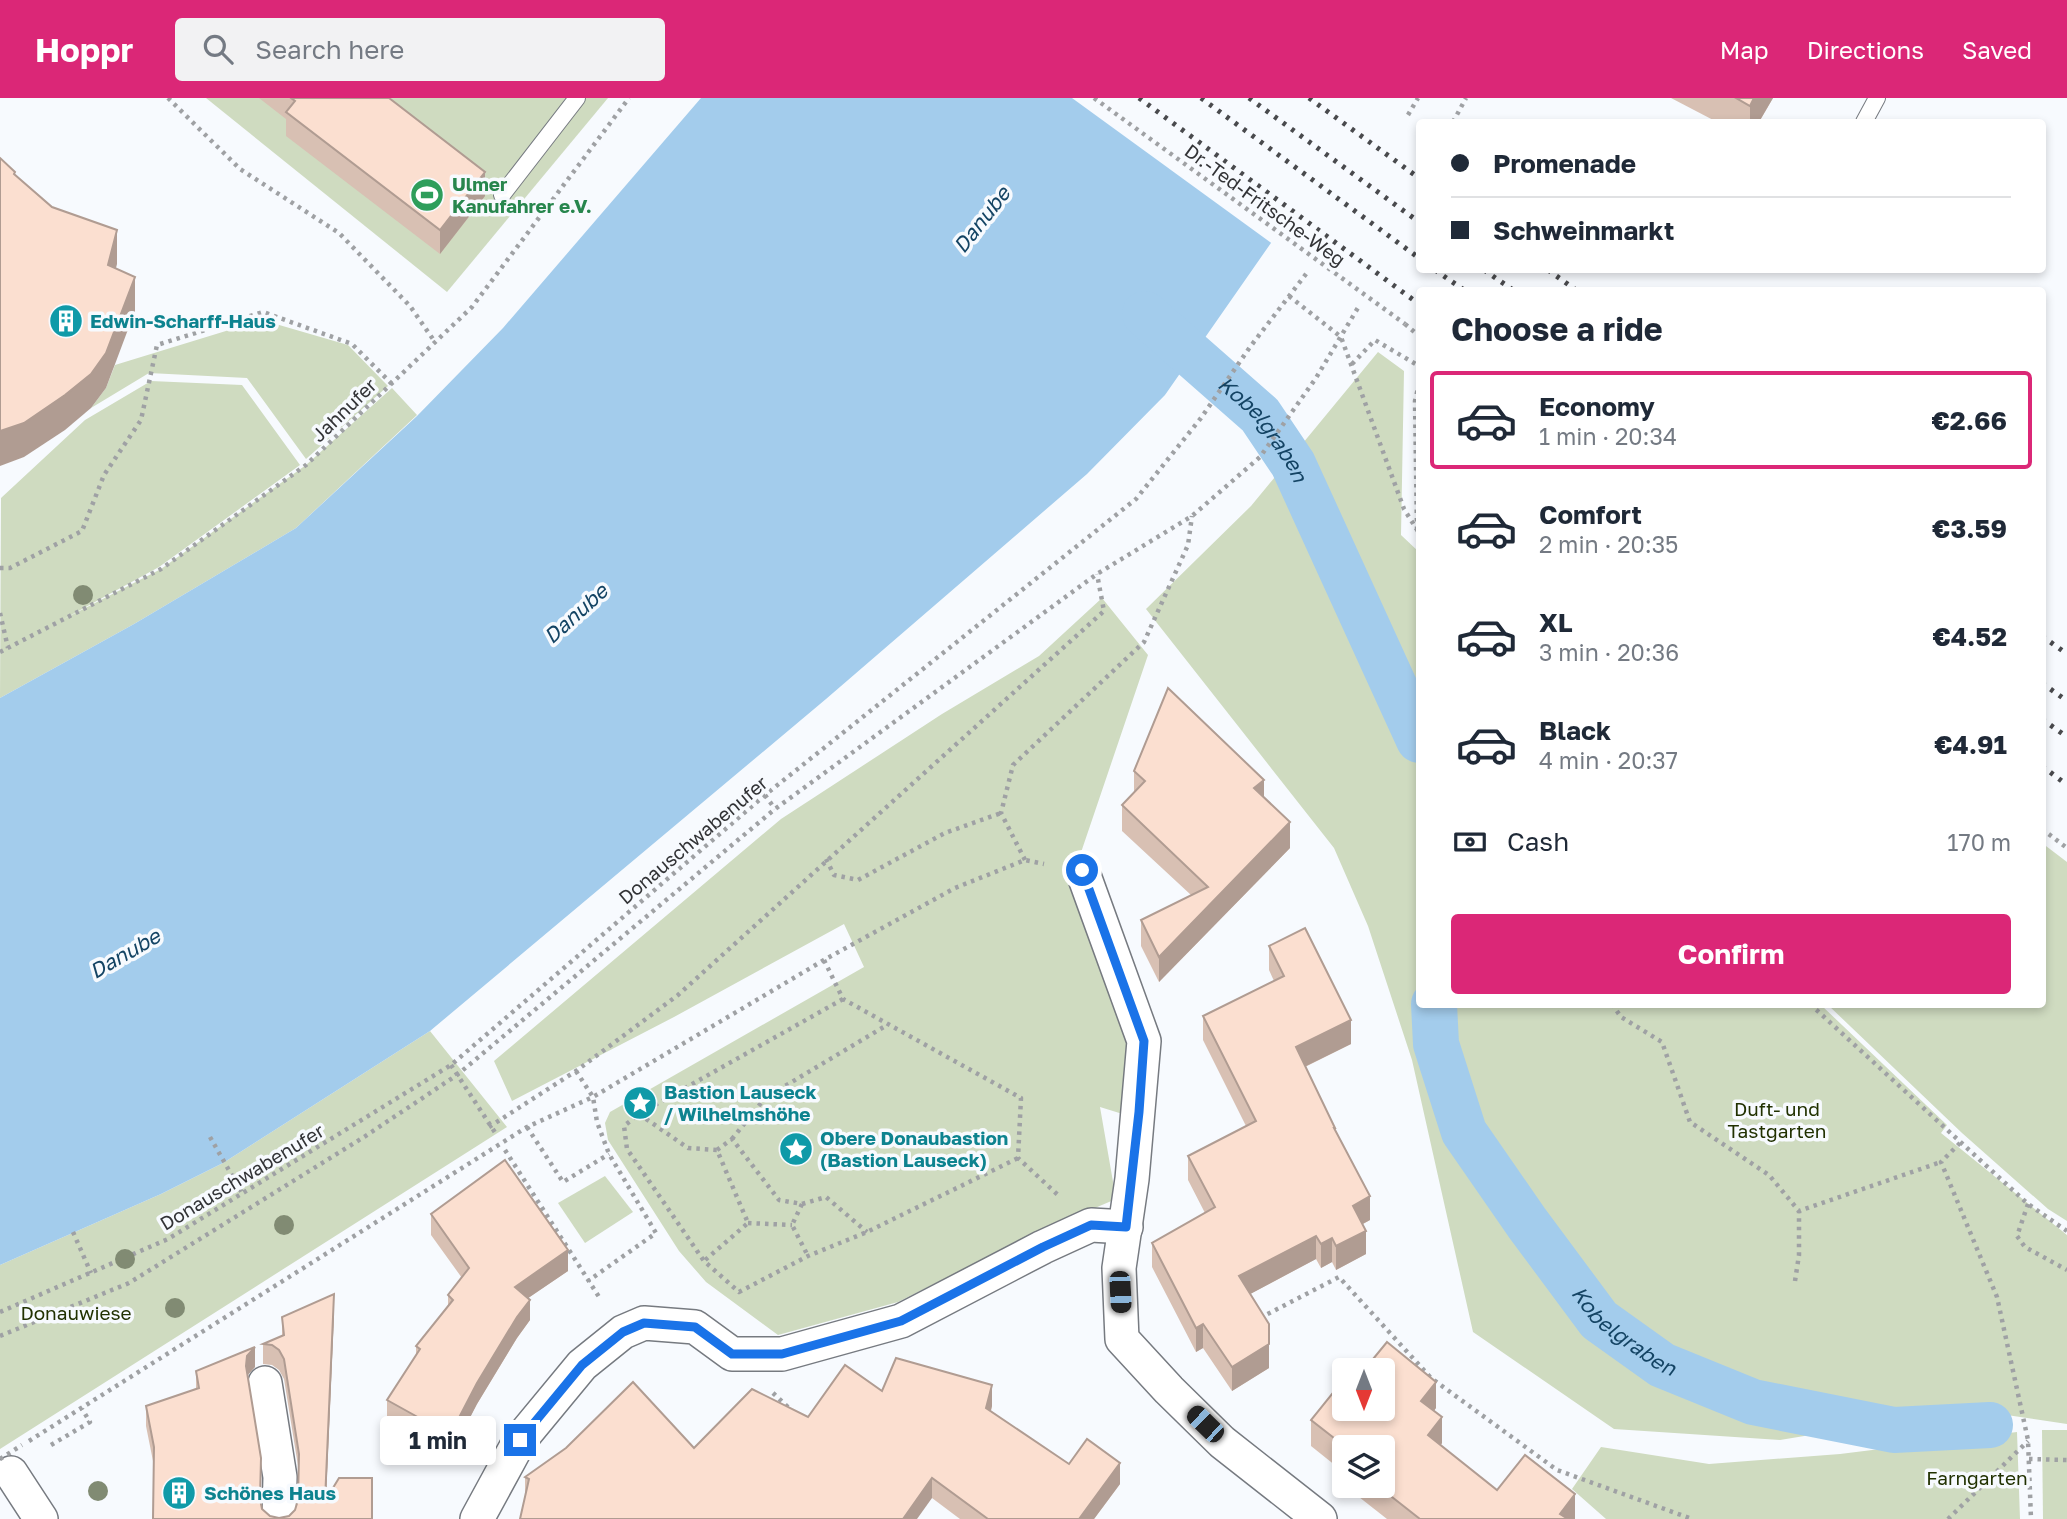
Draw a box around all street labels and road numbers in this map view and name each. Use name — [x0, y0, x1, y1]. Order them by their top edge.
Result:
street label: Dr.-Ted-Fritsche-Weg — [1181, 139, 1350, 271]
street label: Jahnufer — [306, 373, 381, 446]
street label: Donauschwabenufer — [614, 770, 772, 909]
street label: Donauschwabenufer — [156, 1118, 328, 1235]

